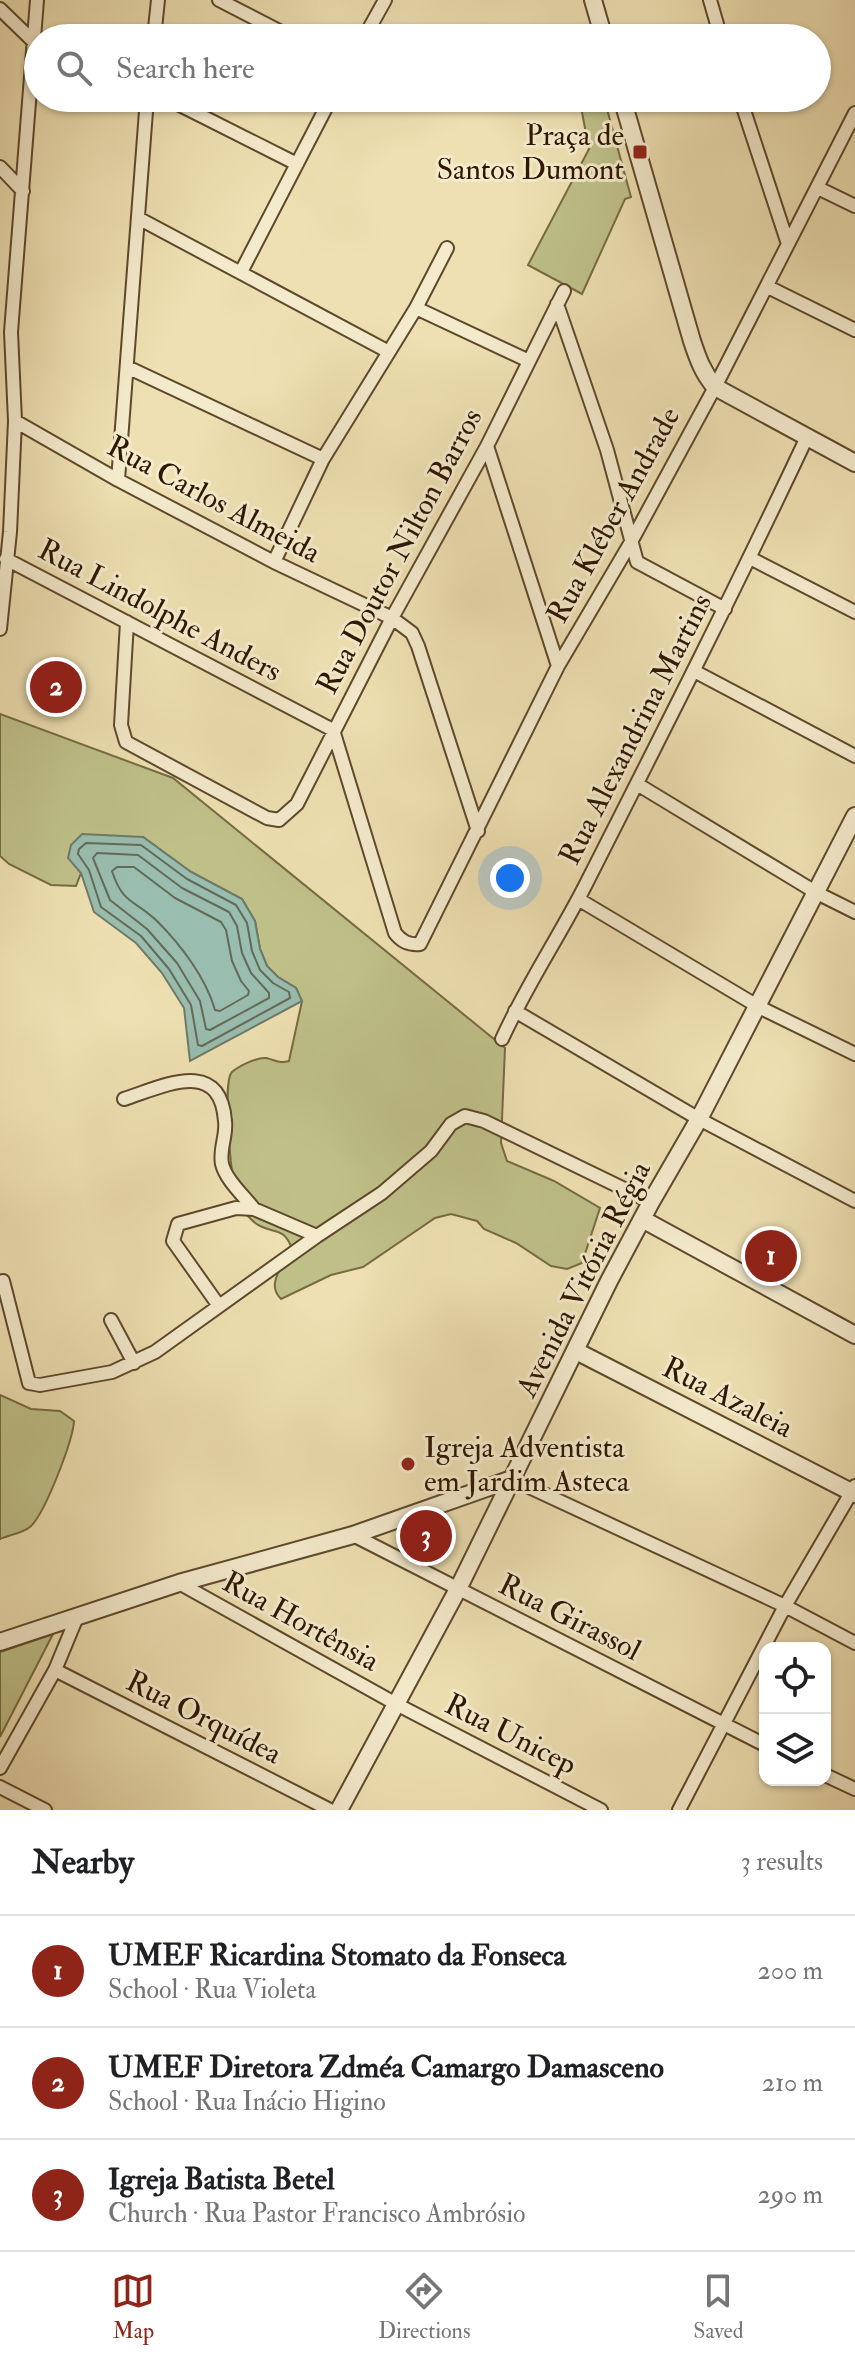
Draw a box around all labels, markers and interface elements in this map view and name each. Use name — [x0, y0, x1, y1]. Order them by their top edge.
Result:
search box — [24, 24, 831, 112]
icon: search — [52, 46, 96, 90]
text: Search here — [116, 50, 255, 87]
place label: Praça de Santos Dumont — [436, 117, 624, 188]
marker: Praça de Santos Dumont — [631, 143, 649, 161]
street label: Rua Kléber Andrade — [539, 401, 688, 630]
street label: Rua Doutor Nilton Barros — [308, 402, 490, 700]
street label: Rua Carlos Almeida — [101, 428, 327, 572]
street label: Rua Lindolphe Anders — [32, 531, 288, 690]
street label: Rua Alexandrina Martins — [551, 587, 720, 871]
pin: 2 — [30, 657, 82, 717]
your location — [490, 858, 530, 898]
street label: Avenida Vitória Régia — [508, 1154, 659, 1404]
pin: 1 — [745, 1226, 797, 1286]
street label: Rua Azaleia — [656, 1349, 800, 1446]
place label: Igreja Adventista em Jardim Asteca — [424, 1429, 630, 1500]
marker: Igreja Adventista em Jardim Asteca — [399, 1455, 417, 1473]
pin: 3 — [400, 1506, 452, 1566]
street label: Rua Hortênsia — [216, 1563, 386, 1680]
street label: Rua Girassol — [492, 1566, 647, 1669]
map controls — [759, 1642, 831, 1786]
button: locate — [759, 1642, 831, 1714]
street label: Rua Orquídea — [120, 1662, 288, 1773]
street label: Rua Unicep — [439, 1686, 583, 1783]
button: layers — [759, 1714, 831, 1786]
text: Nearby — [32, 1841, 134, 1884]
text: 3 results — [741, 1846, 823, 1878]
text: UMEF Ricardina Stomato da Fonseca — [108, 1937, 566, 1974]
text: 1 — [53, 1955, 63, 1987]
text: 200 m — [758, 1955, 823, 1987]
text: School · Rua Violeta — [108, 1974, 316, 2006]
text: UMEF Diretora Zdméa Camargo Damasceno — [108, 2049, 664, 2086]
text: 2 — [51, 2067, 65, 2099]
text: 210 m — [762, 2067, 823, 2099]
text: School · Rua Inácio Higino — [108, 2086, 386, 2118]
text: Igreja Batista Betel — [108, 2161, 335, 2198]
text: 3 — [53, 2179, 63, 2211]
text: 290 m — [758, 2179, 823, 2211]
text: Church · Rua Pastor Francisco Ambrósio — [108, 2198, 526, 2230]
tab: Map — [111, 2269, 155, 2345]
tab: Directions — [378, 2269, 471, 2345]
tab: Saved — [693, 2269, 744, 2345]

